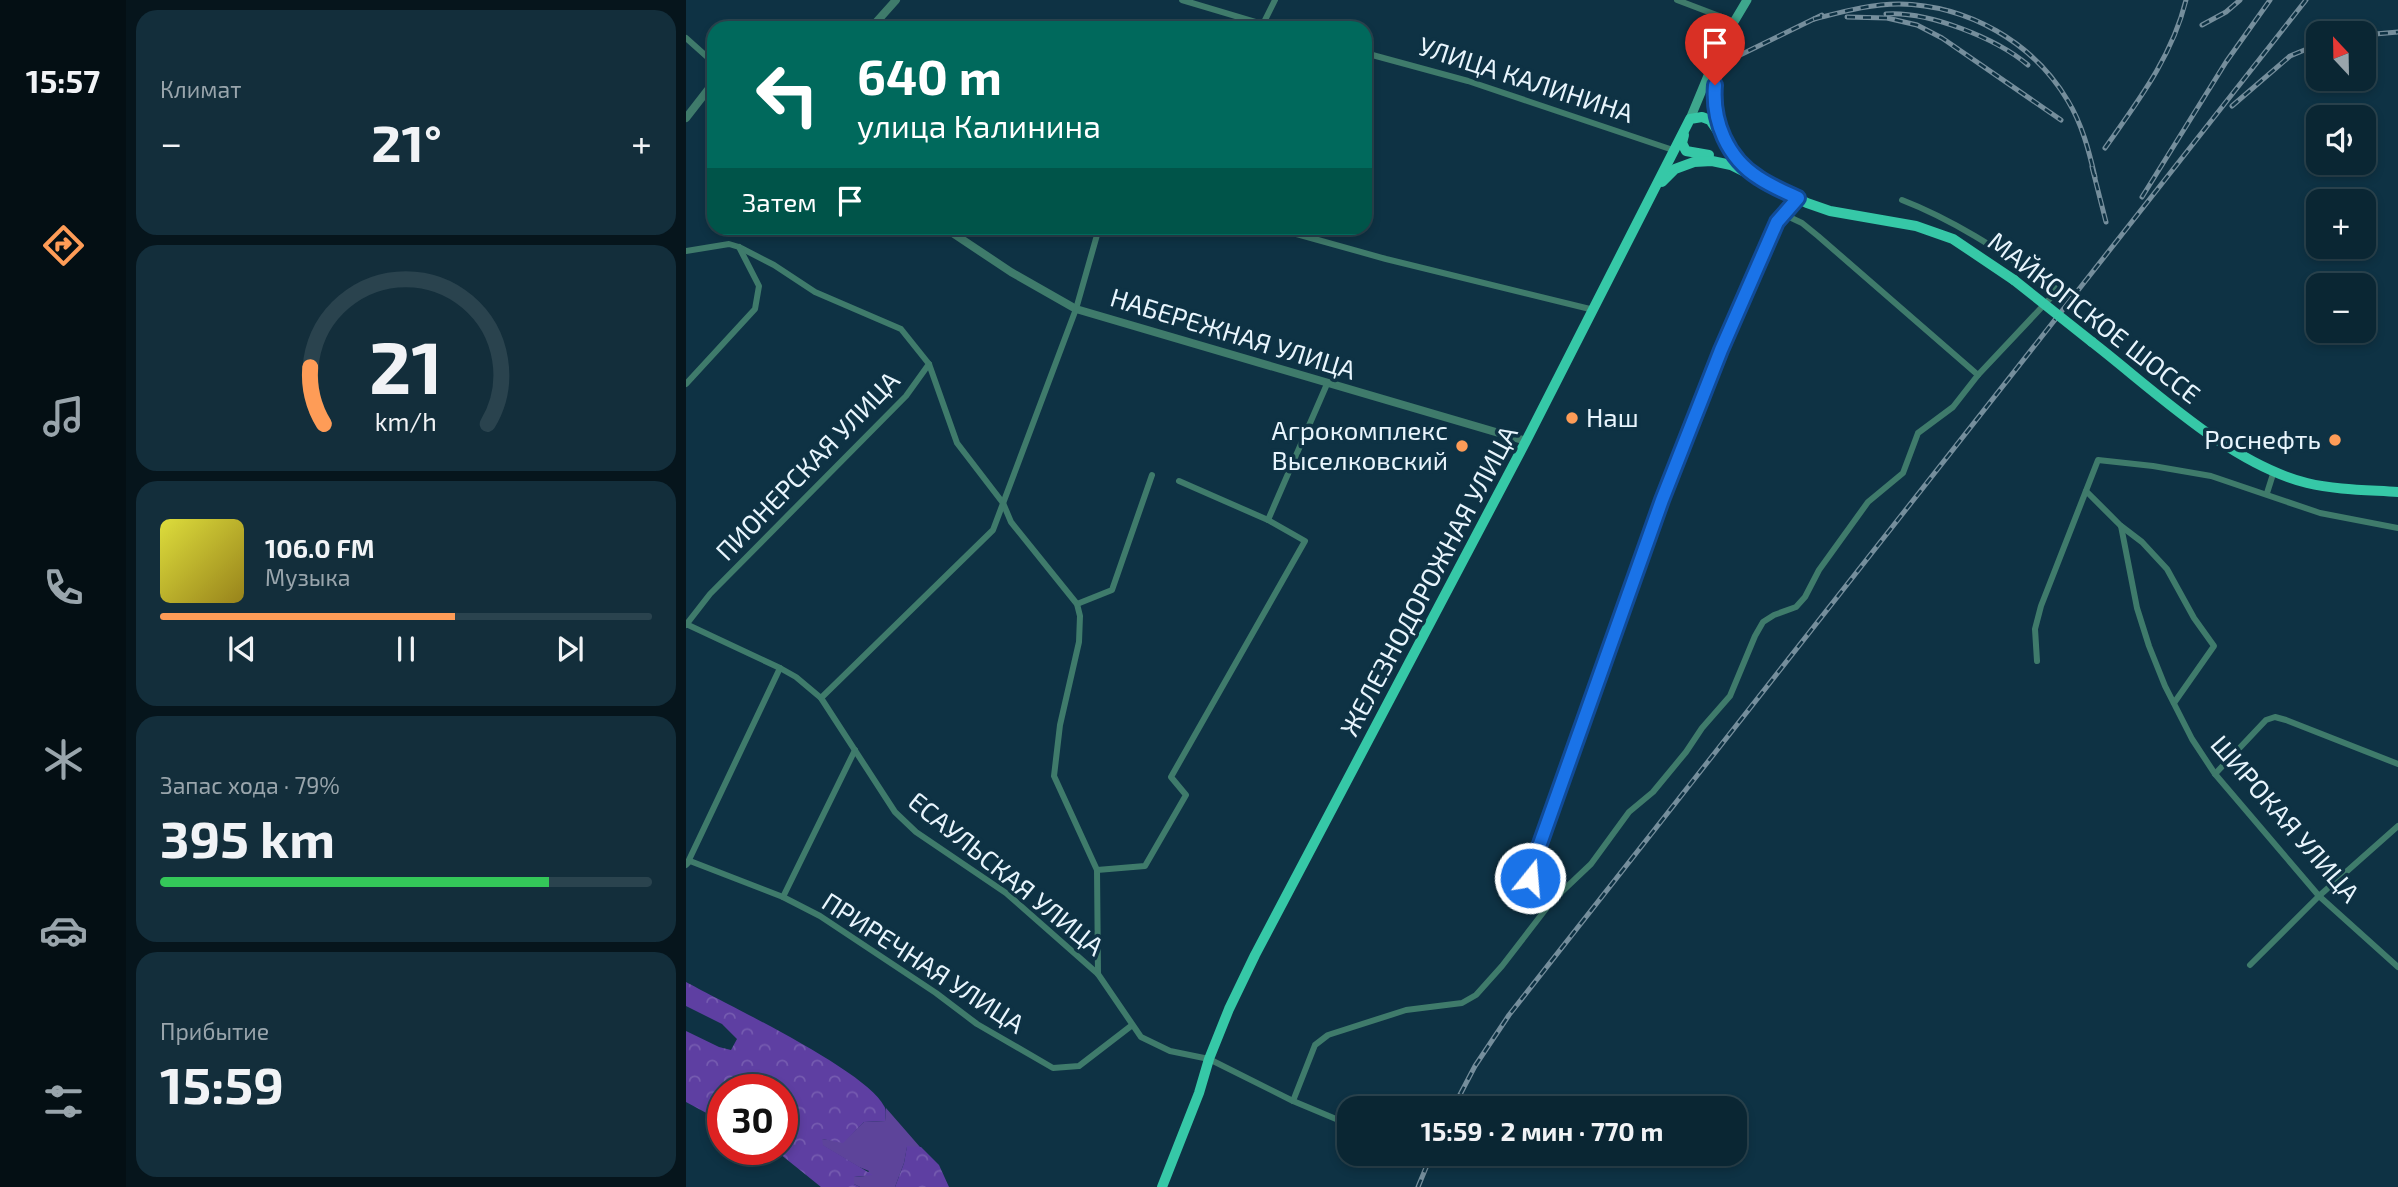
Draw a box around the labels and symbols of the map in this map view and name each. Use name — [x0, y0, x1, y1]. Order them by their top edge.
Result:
pin — [1685, 13, 1745, 85]
north arrow — [2306, 21, 2376, 91]
street label: УЛИЦА КАЛИНИНА — [1415, 29, 1638, 128]
street label: МАЙКОПСКОЕ ШОССЕ — [1983, 224, 2207, 409]
street label: НАБЕРЕЖНАЯ УЛИЦА — [1107, 280, 1360, 385]
street label: ПИОНЕРСКАЯ УЛИЦА — [709, 364, 905, 566]
place label: Наш — [1586, 401, 1639, 432]
marker: Наш — [1564, 410, 1580, 426]
place label: Агрокомплекс Выселковский — [1271, 414, 1448, 475]
street label: ЖЕЛЕЗНОДОРОЖНАЯ УЛИЦА — [1332, 420, 1523, 741]
place label: Роснефть — [2204, 423, 2321, 454]
marker: Роснефть — [2327, 432, 2343, 448]
marker: Агрокомплекс Выселковский — [1454, 438, 1470, 454]
street label: ШИРОКАЯ УЛИЦА — [2205, 728, 2367, 908]
street label: ЕСАУЛЬСКАЯ УЛИЦА — [903, 785, 1111, 961]
position arrow — [1493, 841, 1567, 915]
street label: ПРИРЕЧНАЯ УЛИЦА — [817, 885, 1031, 1039]
speed limit sign: 30 — [707, 1074, 798, 1165]

